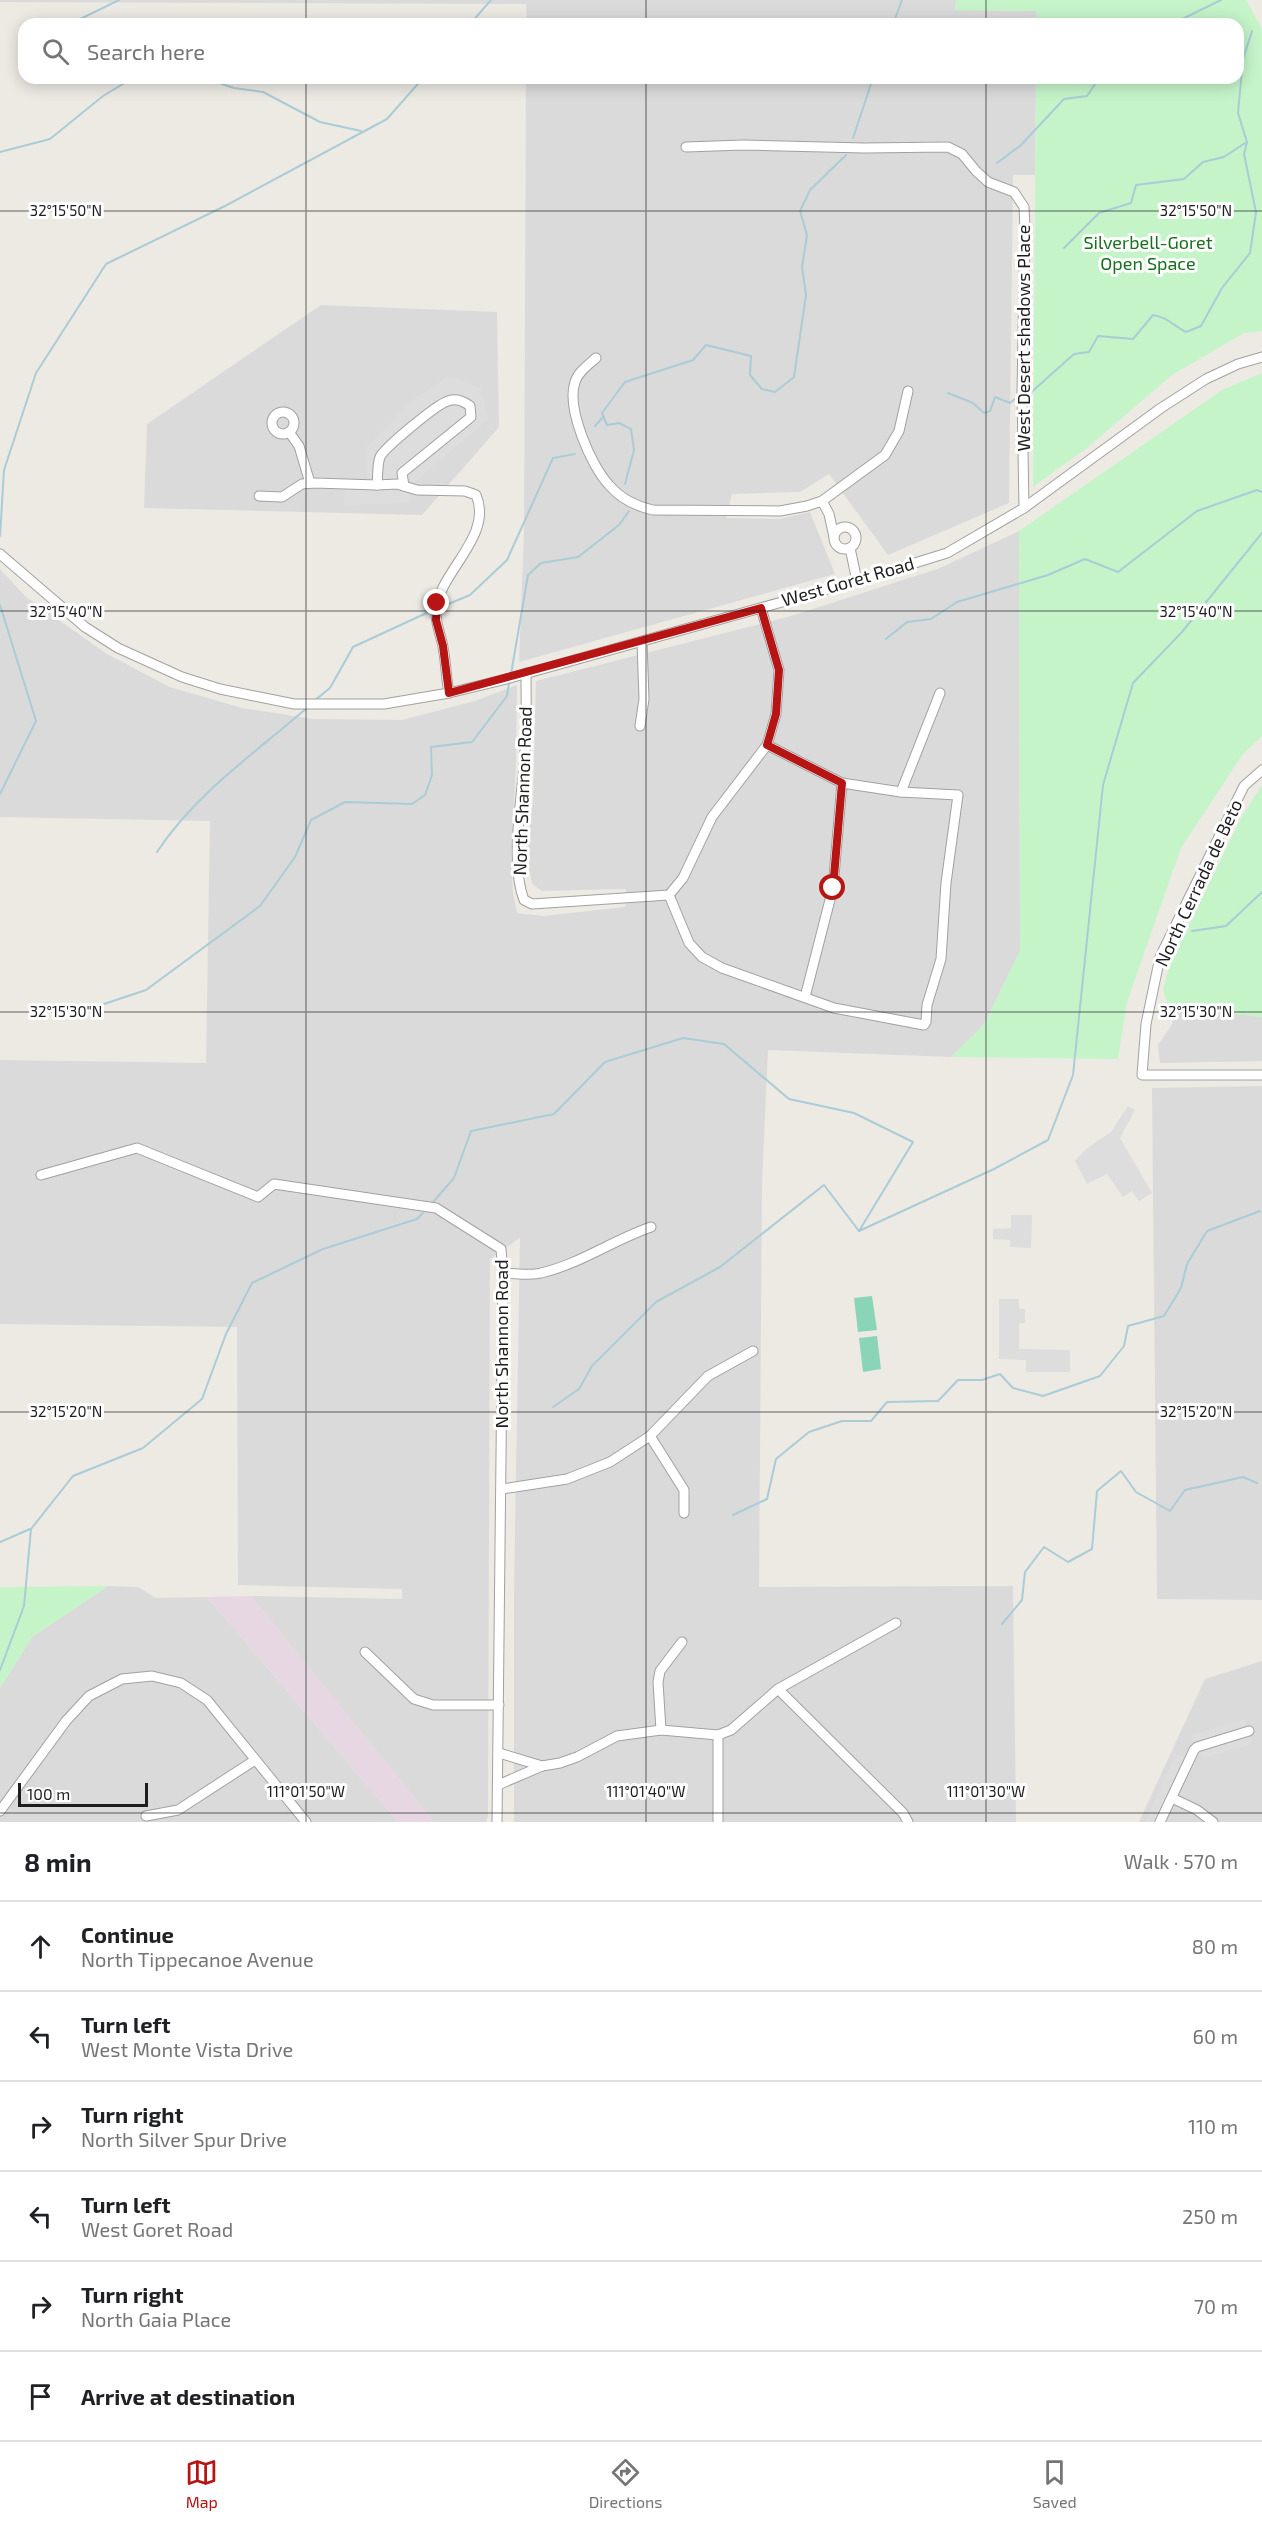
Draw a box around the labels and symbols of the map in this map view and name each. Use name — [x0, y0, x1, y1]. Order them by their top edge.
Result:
text: 32°15'50"N — [30, 201, 102, 219]
text: 32°15'50"N — [1160, 201, 1232, 219]
street label: West Desert shadows Place — [1012, 224, 1034, 452]
park label: Silverbell-Goret Open Space — [1083, 231, 1213, 274]
street label: West Goret Road — [779, 552, 917, 610]
route end — [423, 589, 449, 615]
text: 32°15'40"N — [29, 602, 103, 620]
text: 32°15'40"N — [1159, 602, 1233, 620]
street label: North Shannon Road — [508, 706, 536, 876]
street label: North Cerrada de Beto — [1150, 796, 1246, 970]
route start — [819, 874, 845, 900]
text: 32°15'30"N — [30, 1002, 102, 1020]
text: 32°15'30"N — [1160, 1002, 1232, 1020]
street label: North Shannon Road — [490, 1260, 512, 1428]
text: 32°15'20"N — [30, 1402, 102, 1420]
text: 32°15'20"N — [1160, 1402, 1232, 1420]
scale bar — [18, 1780, 148, 1808]
text: 111°01'50"W — [267, 1782, 345, 1800]
text: 111°01'40"W — [607, 1782, 686, 1800]
text: 111°01'30"W — [947, 1782, 1025, 1800]

